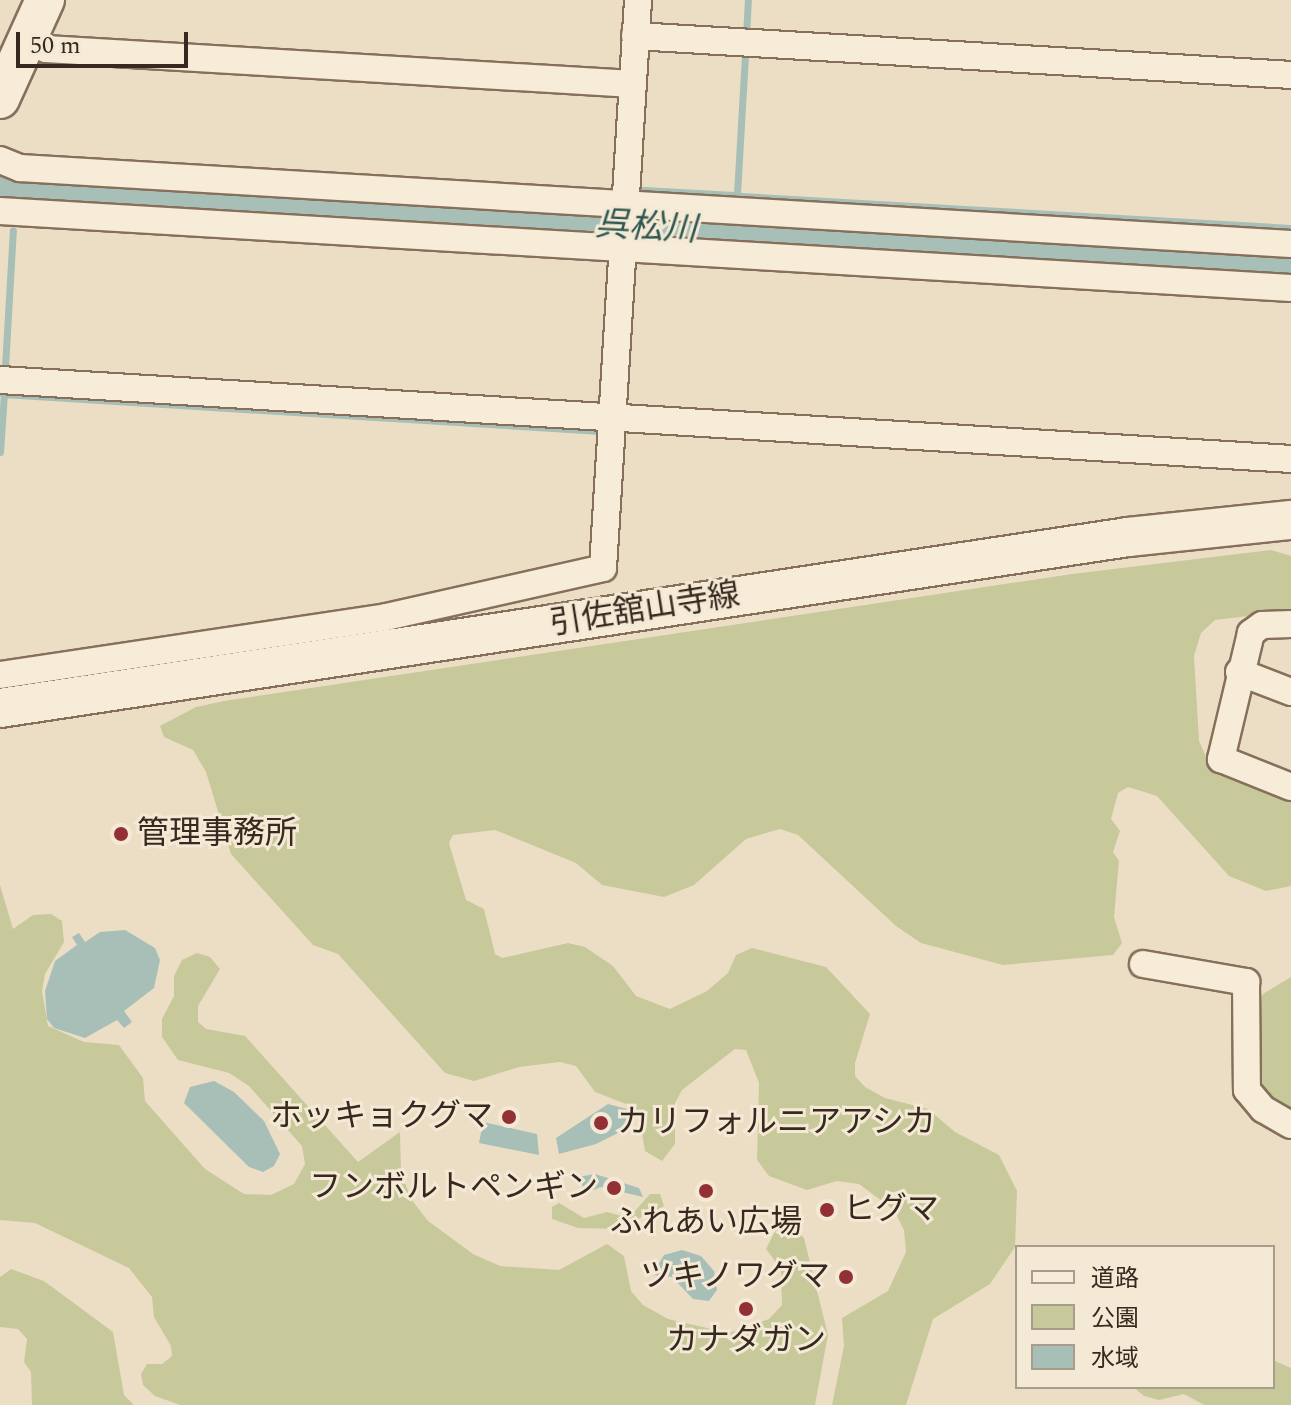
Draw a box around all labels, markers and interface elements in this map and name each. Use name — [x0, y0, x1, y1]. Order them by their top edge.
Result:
scale bar — [20, 16, 192, 66]
text: 50 m — [30, 28, 81, 64]
water label: 呉松川 — [594, 205, 698, 251]
street label: 引佐舘山寺線 — [547, 576, 743, 644]
place label: 管理事務所 — [137, 815, 297, 853]
marker: 管理事務所 — [112, 825, 130, 843]
place label: ホッキョクグマ — [269, 1098, 493, 1136]
place label: カリフォルニアアシカ — [617, 1104, 937, 1142]
marker: ホッキョクグマ — [500, 1108, 518, 1126]
marker: カリフォルニアアシカ — [592, 1114, 610, 1132]
place label: フンボルトペンギン — [310, 1169, 598, 1207]
marker: フンボルトペンギン — [605, 1179, 623, 1197]
marker: ふれあい広場 — [697, 1182, 715, 1200]
place label: ヒグマ — [843, 1191, 939, 1229]
marker: ヒグマ — [818, 1201, 836, 1219]
place label: ふれあい広場 — [610, 1204, 802, 1242]
legend — [1015, 1245, 1275, 1389]
place label: ツキノワグマ — [638, 1258, 830, 1296]
text: 道路 — [1091, 1261, 1139, 1297]
marker: ツキノワグマ — [837, 1268, 855, 1286]
marker: カナダガン — [737, 1300, 755, 1318]
text: 公園 — [1091, 1301, 1139, 1337]
place label: カナダガン — [666, 1322, 826, 1360]
text: 水域 — [1091, 1341, 1139, 1377]

